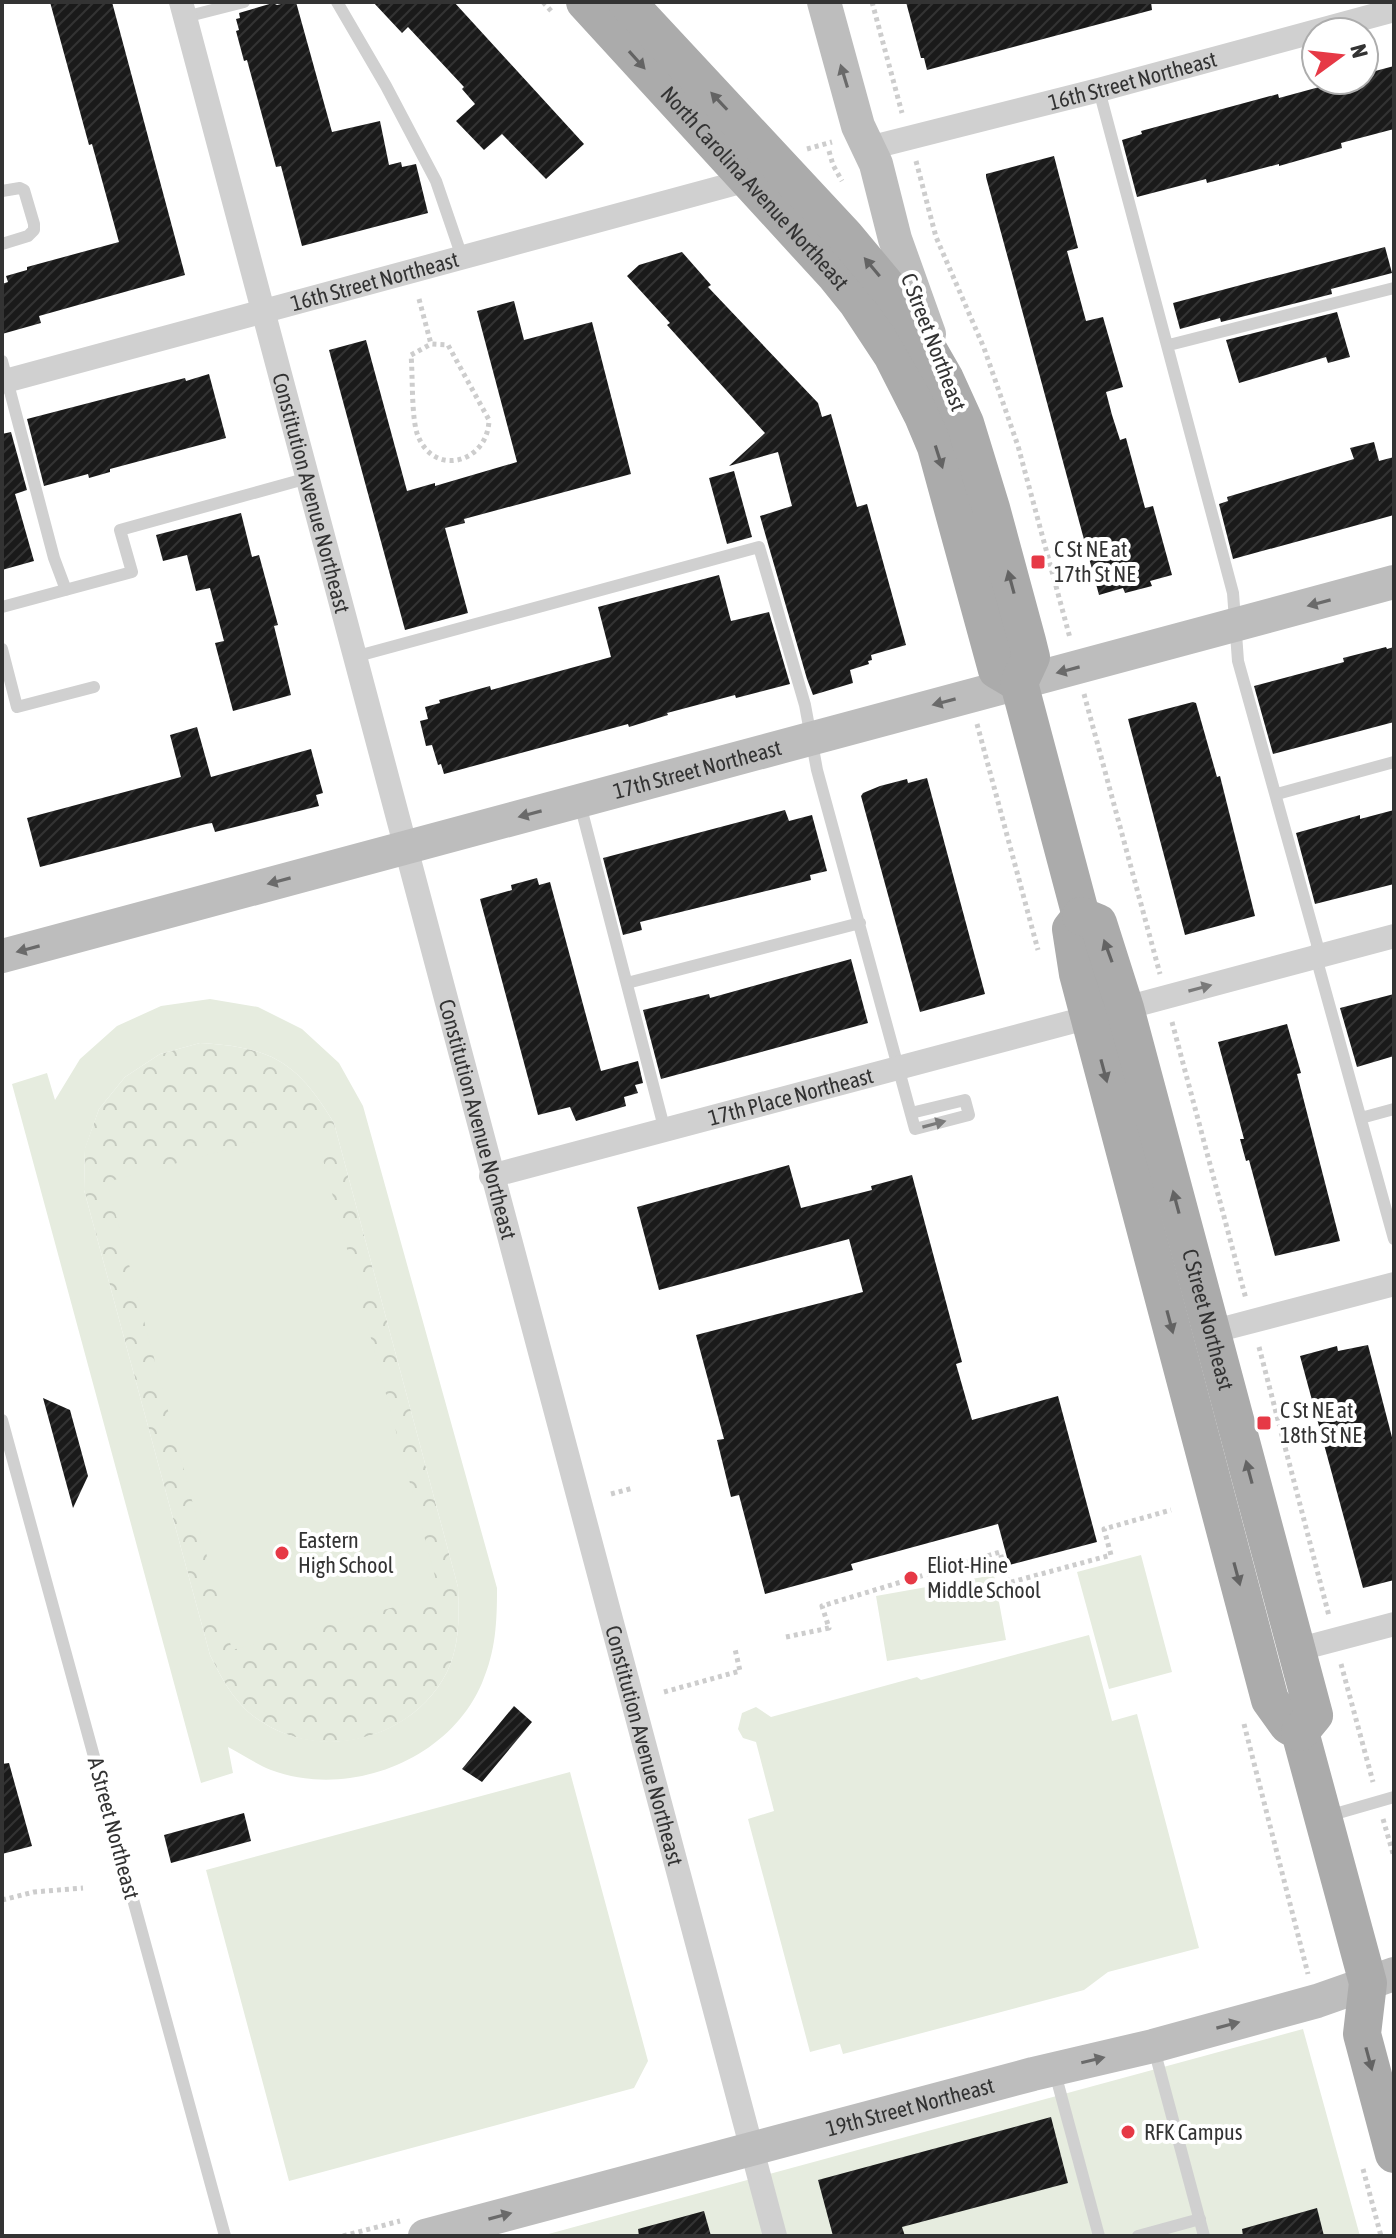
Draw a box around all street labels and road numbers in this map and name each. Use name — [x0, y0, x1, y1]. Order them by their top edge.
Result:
street label: 16th Street Northeast — [1046, 46, 1219, 115]
street label: North Carolina Avenue Northeast — [656, 81, 855, 295]
street label: 16th Street Northeast — [288, 246, 461, 316]
street label: C Street Northeast — [896, 270, 972, 414]
street label: Constitution Avenue Northeast — [267, 370, 356, 616]
street label: 17th Street Northeast — [610, 734, 784, 804]
street label: Constitution Avenue Northeast — [434, 996, 522, 1242]
street label: 17th Place Northeast — [705, 1062, 876, 1131]
street label: C Street Northeast — [1177, 1246, 1240, 1393]
street label: Constitution Avenue Northeast — [600, 1622, 689, 1868]
street label: A Street Northeast — [83, 1754, 145, 1902]
street label: 19th Street Northeast — [823, 2072, 997, 2142]

